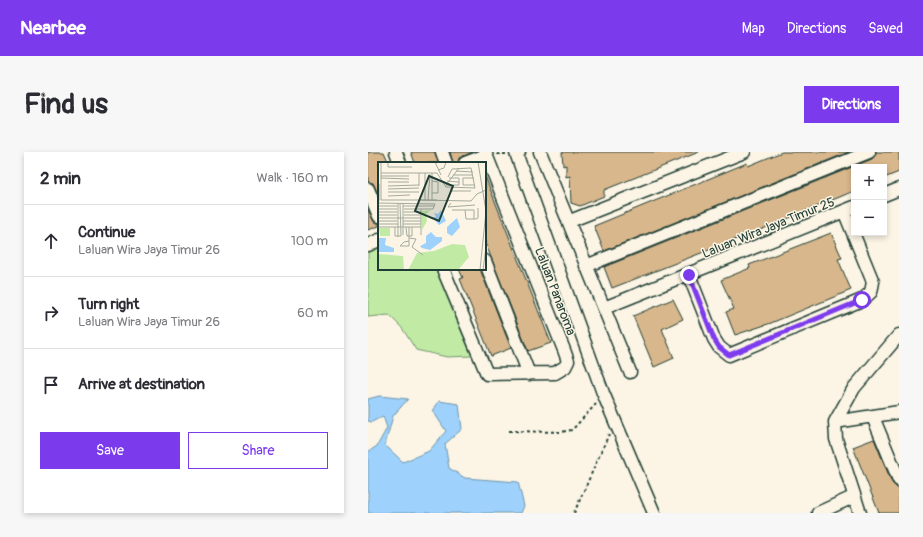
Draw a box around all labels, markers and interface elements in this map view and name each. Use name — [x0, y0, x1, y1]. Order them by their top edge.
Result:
text: Nearbee — [20, 16, 86, 40]
text: Map — [742, 20, 765, 37]
text: Directions — [787, 20, 846, 37]
text: Saved — [868, 20, 903, 37]
button: Directions — [804, 86, 899, 123]
text: Find us — [24, 87, 108, 122]
inset map — [378, 162, 486, 270]
map controls — [851, 164, 887, 236]
button: + — [851, 164, 887, 200]
text: 2 min — [40, 168, 81, 189]
text: Walk · 160 m — [257, 170, 328, 186]
street label: Laluan Wira Jaya Timur 25 — [700, 194, 837, 262]
button: − — [851, 200, 887, 236]
text: Continue — [78, 223, 136, 242]
icon: ahead — [40, 230, 62, 252]
text: 100 m — [291, 233, 328, 249]
text: Laluan Wira Jaya Timur 26 — [78, 242, 220, 258]
street label: Laluan Panaroma — [531, 245, 579, 338]
route end — [680, 266, 698, 284]
route start — [853, 291, 871, 309]
text: Turn right — [78, 295, 139, 314]
icon: right — [40, 302, 62, 324]
text: 60 m — [297, 305, 328, 321]
text: Laluan Wira Jaya Timur 26 — [78, 314, 220, 330]
icon: arrive — [40, 374, 62, 396]
text: Arrive at destination — [78, 375, 205, 394]
button: Save — [40, 432, 180, 469]
button: Share — [188, 432, 328, 469]

